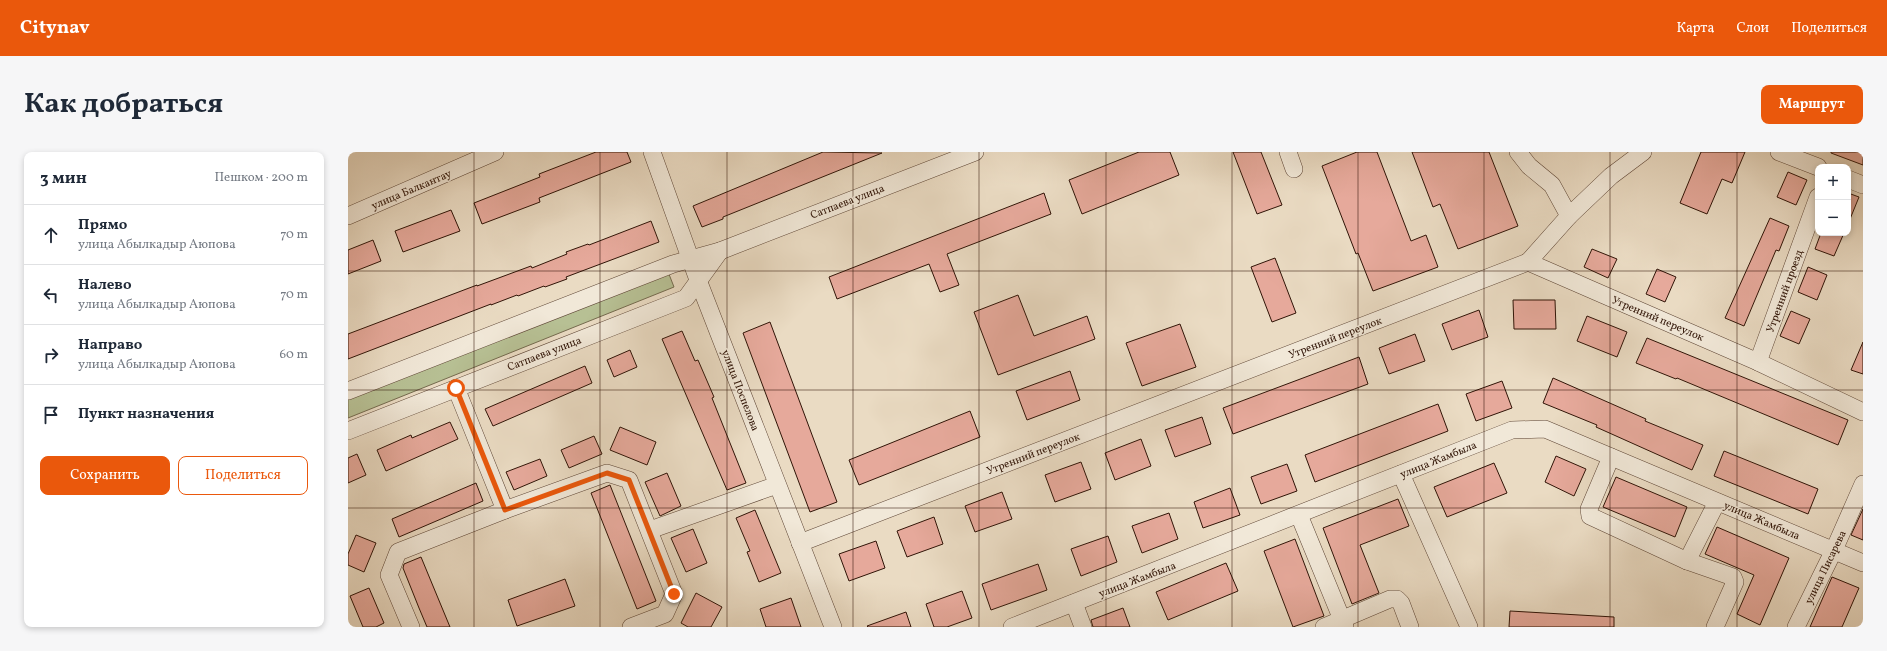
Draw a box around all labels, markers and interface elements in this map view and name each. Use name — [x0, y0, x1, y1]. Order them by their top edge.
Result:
text: Citynav — [20, 15, 90, 41]
text: Карта — [1676, 19, 1714, 38]
text: Слои — [1736, 19, 1769, 38]
text: Поделиться — [1791, 19, 1867, 38]
text: Как добраться — [24, 85, 223, 124]
button: Маршрут — [1761, 85, 1863, 124]
map controls — [1815, 164, 1851, 236]
button: + — [1815, 164, 1851, 200]
text: 3 мин — [40, 167, 87, 190]
street label: улица Балкантау — [369, 167, 454, 214]
text: Пешком · 200 m — [214, 169, 308, 187]
street label: Сатпаева улица — [808, 181, 887, 223]
button: − — [1815, 200, 1851, 236]
text: Прямо — [78, 215, 127, 236]
icon: ahead — [40, 224, 62, 246]
text: 70 m — [280, 226, 308, 244]
text: улица Абылкадыр Аюпова — [78, 236, 236, 254]
street label: Утренний проезд — [1763, 247, 1808, 335]
text: Налево — [78, 275, 132, 296]
icon: left — [40, 284, 62, 306]
text: 70 m — [280, 286, 308, 304]
street label: Утренний переулок — [1609, 293, 1706, 346]
text: улица Абылкадыр Аюпова — [78, 296, 236, 314]
street label: Утренний переулок — [1287, 314, 1384, 363]
street label: Сатпаева улица — [505, 333, 584, 375]
text: Направо — [78, 335, 142, 356]
icon: right — [40, 344, 62, 366]
text: 60 m — [280, 346, 308, 364]
street label: улица Поспелова — [717, 348, 762, 434]
text: улица Абылкадыр Аюпова — [78, 356, 236, 374]
route start — [447, 379, 465, 397]
icon: arrive — [40, 404, 62, 426]
text: Пункт назначения — [78, 404, 214, 425]
street label: Утренний переулок — [985, 430, 1082, 479]
street label: улица Жамбыла — [1398, 438, 1480, 483]
button: Сохранить — [40, 456, 170, 495]
button: Поделиться — [178, 456, 308, 495]
street label: улица Жамбыла — [1721, 499, 1802, 544]
street label: улица Писарева — [1802, 528, 1851, 607]
street label: улица Жамбыла — [1097, 559, 1179, 602]
route end — [665, 585, 683, 603]

